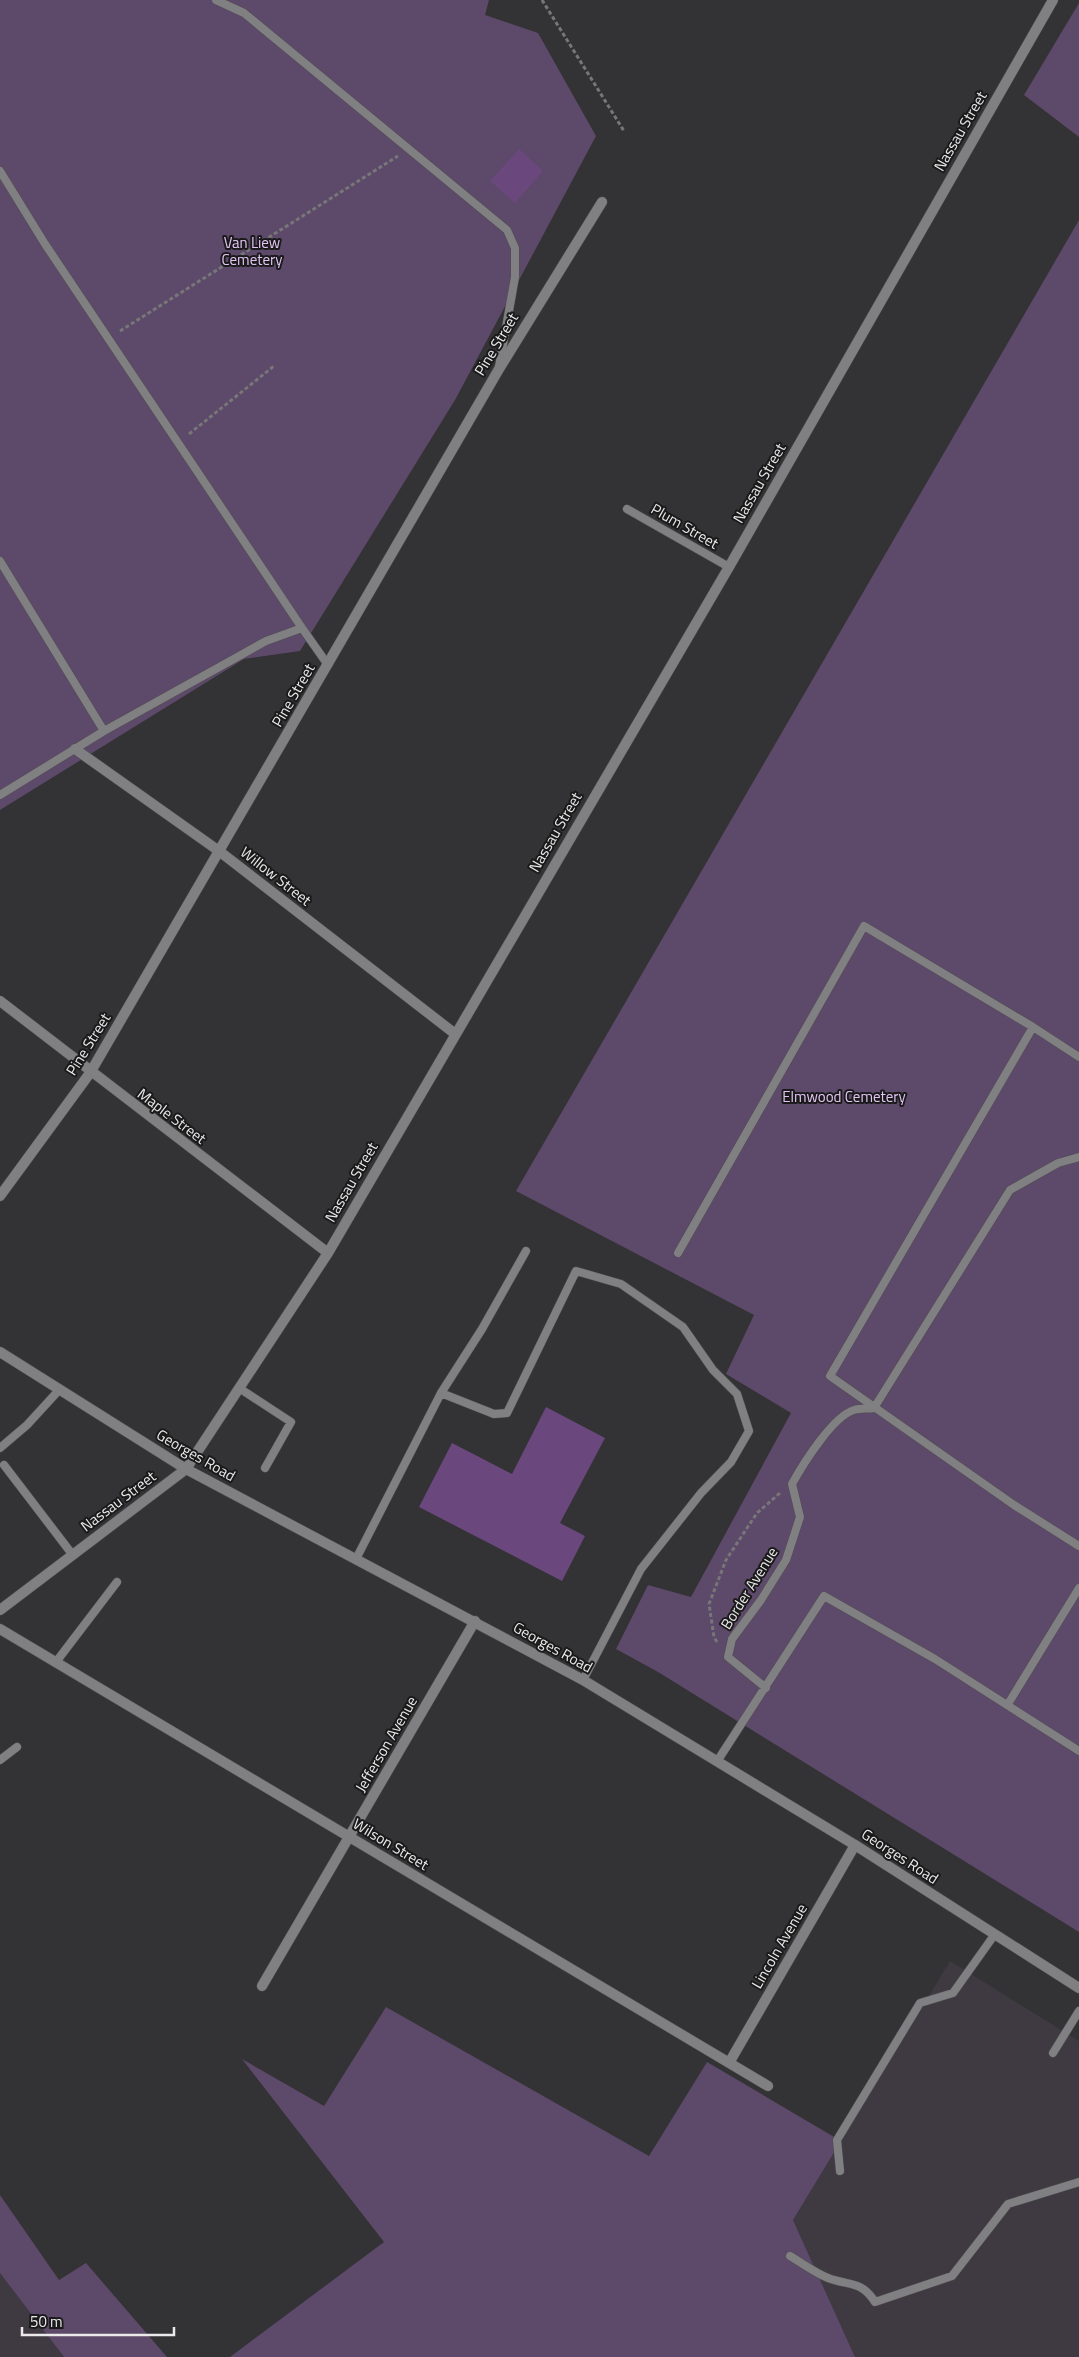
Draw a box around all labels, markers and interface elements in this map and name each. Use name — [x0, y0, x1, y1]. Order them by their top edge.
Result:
street label: Nassau Street — [928, 86, 993, 175]
park label: Van Liew Cemetery — [222, 231, 282, 271]
street label: Pine Street — [468, 308, 524, 380]
street label: Nassau Street — [727, 438, 792, 527]
street label: Plum Street — [647, 497, 724, 555]
street label: Pine Street — [266, 658, 321, 731]
street label: Nassau Street — [523, 787, 588, 876]
street label: Willow Street — [236, 841, 317, 912]
street label: Pine Street — [60, 1008, 117, 1080]
street label: Maple Street — [133, 1082, 212, 1150]
park label: Elmwood Cemetery — [782, 1085, 906, 1108]
street label: Nassau Street — [319, 1137, 384, 1226]
street label: Georges Road — [152, 1423, 240, 1487]
street label: Nassau Street — [76, 1465, 161, 1537]
street label: Border Avenue — [715, 1542, 783, 1634]
street label: Georges Road — [509, 1616, 597, 1678]
street label: Jefferson Avenue — [349, 1692, 423, 1796]
street label: Wilson Street — [349, 1812, 434, 1876]
street label: Georges Road — [857, 1822, 943, 1890]
street label: Lincoln Avenue — [745, 1899, 813, 1993]
scale bar — [22, 2304, 175, 2336]
text: 50 m — [30, 2310, 63, 2333]

